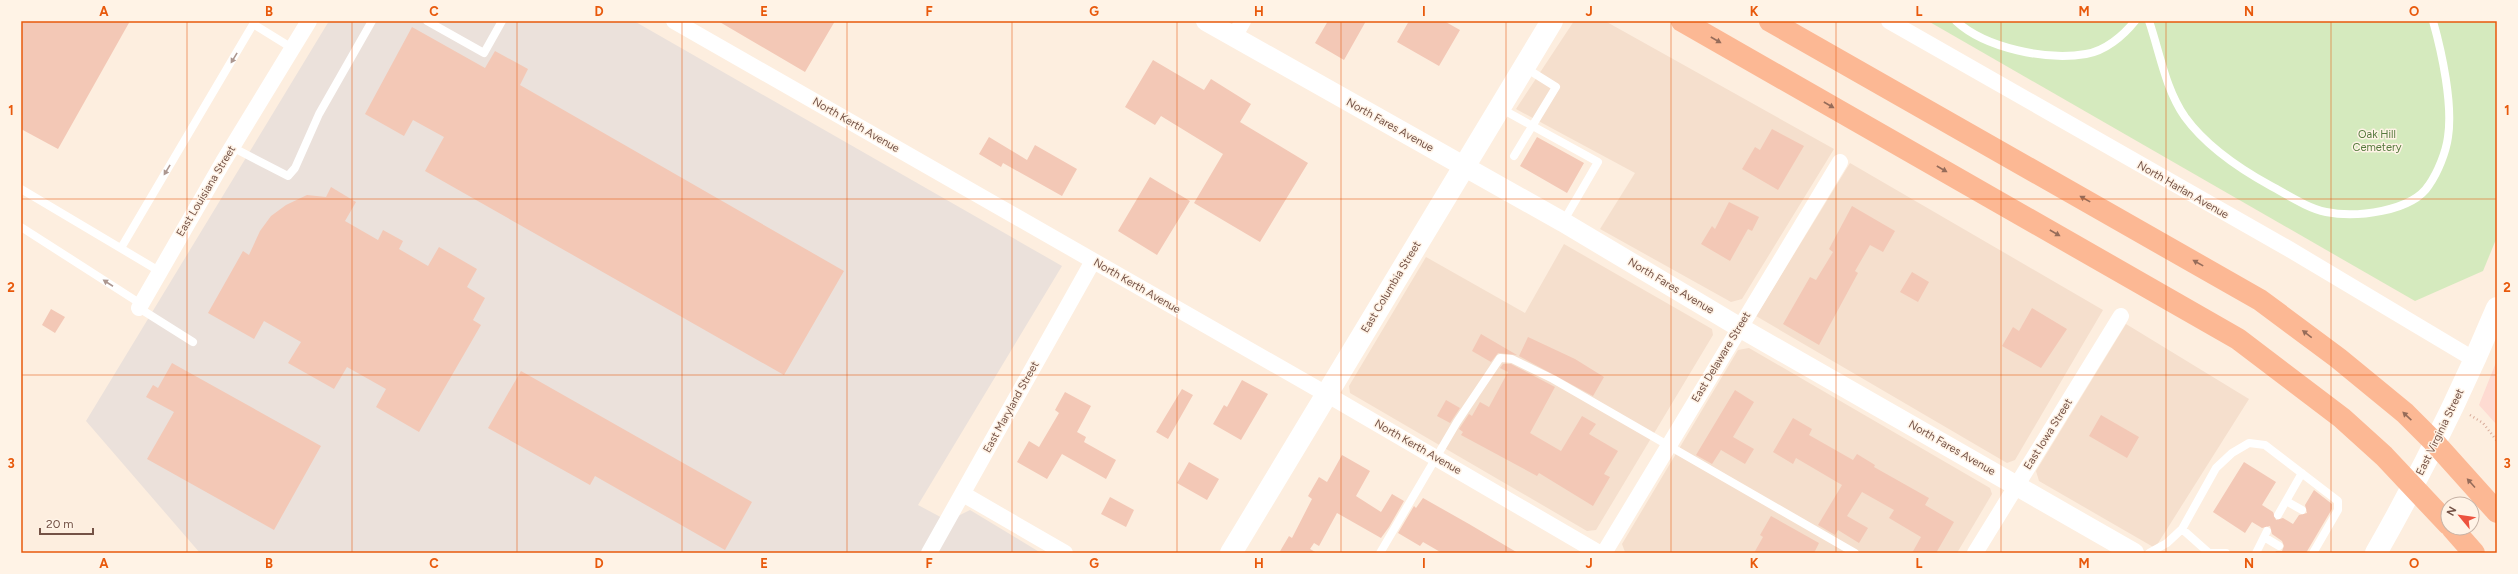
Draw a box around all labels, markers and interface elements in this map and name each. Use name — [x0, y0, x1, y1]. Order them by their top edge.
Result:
text: A — [99, 4, 109, 19]
text: B — [265, 4, 273, 19]
text: C — [429, 4, 439, 19]
text: D — [594, 4, 604, 19]
text: E — [760, 4, 768, 19]
text: F — [925, 4, 933, 19]
text: G — [1089, 4, 1099, 19]
text: H — [1254, 4, 1264, 19]
text: I — [1422, 4, 1426, 19]
text: J — [1585, 4, 1593, 19]
text: K — [1750, 4, 1759, 19]
text: L — [1916, 4, 1923, 19]
text: M — [2078, 4, 2090, 19]
text: N — [2244, 4, 2254, 19]
text: O — [2409, 4, 2419, 19]
one-way arrow — [1710, 37, 1722, 44]
one-way arrow — [230, 52, 237, 64]
street label: North Kerth Avenue — [810, 95, 902, 155]
street label: North Fares Avenue — [1344, 96, 1436, 154]
one-way arrow — [1823, 101, 1835, 108]
text: 1 — [8, 103, 14, 118]
text: 1 — [2504, 103, 2510, 118]
park label: Oak Hill Cemetery — [2353, 128, 2402, 154]
street label: East Louisiana Street — [174, 143, 238, 239]
street label: North Harlan Avenue — [2135, 159, 2231, 221]
one-way arrow — [164, 164, 171, 176]
one-way arrow — [1936, 165, 1948, 172]
one-way arrow — [2079, 195, 2091, 202]
one-way arrow — [2049, 230, 2061, 236]
street label: East Columbia Street — [1359, 239, 1423, 335]
street label: North Fares Avenue — [1626, 255, 1716, 317]
street label: North Kerth Avenue — [1091, 256, 1183, 316]
one-way arrow — [2192, 259, 2204, 266]
one-way arrow — [103, 279, 113, 287]
text: 2 — [7, 280, 15, 295]
text: 2 — [2503, 280, 2511, 295]
street label: East Delaware Street — [1689, 310, 1753, 404]
one-way arrow — [2301, 329, 2312, 338]
street label: East Maryland Street — [980, 359, 1042, 455]
street label: East Virginia Street — [2413, 387, 2467, 477]
street label: East Iowa Street — [2021, 396, 2075, 472]
one-way arrow — [2402, 411, 2412, 421]
street label: North Kerth Avenue — [1372, 417, 1464, 477]
street label: North Fares Avenue — [1906, 418, 1998, 478]
text: 3 — [7, 456, 15, 471]
text: 3 — [2503, 456, 2511, 471]
one-way arrow — [2467, 478, 2476, 487]
north arrow — [2440, 496, 2480, 536]
text: N — [2444, 505, 2459, 518]
scale bar — [40, 510, 93, 536]
text: 20 m — [46, 517, 74, 531]
text: A — [99, 556, 109, 571]
text: B — [265, 556, 273, 571]
text: C — [429, 556, 439, 571]
text: D — [594, 556, 604, 571]
text: E — [760, 556, 768, 571]
text: F — [925, 556, 933, 571]
text: G — [1089, 556, 1099, 571]
text: H — [1254, 556, 1264, 571]
text: I — [1422, 556, 1426, 571]
text: J — [1585, 556, 1593, 571]
text: K — [1750, 556, 1759, 571]
text: L — [1916, 556, 1923, 571]
text: M — [2078, 556, 2090, 571]
text: N — [2244, 556, 2254, 571]
text: O — [2409, 556, 2419, 571]

